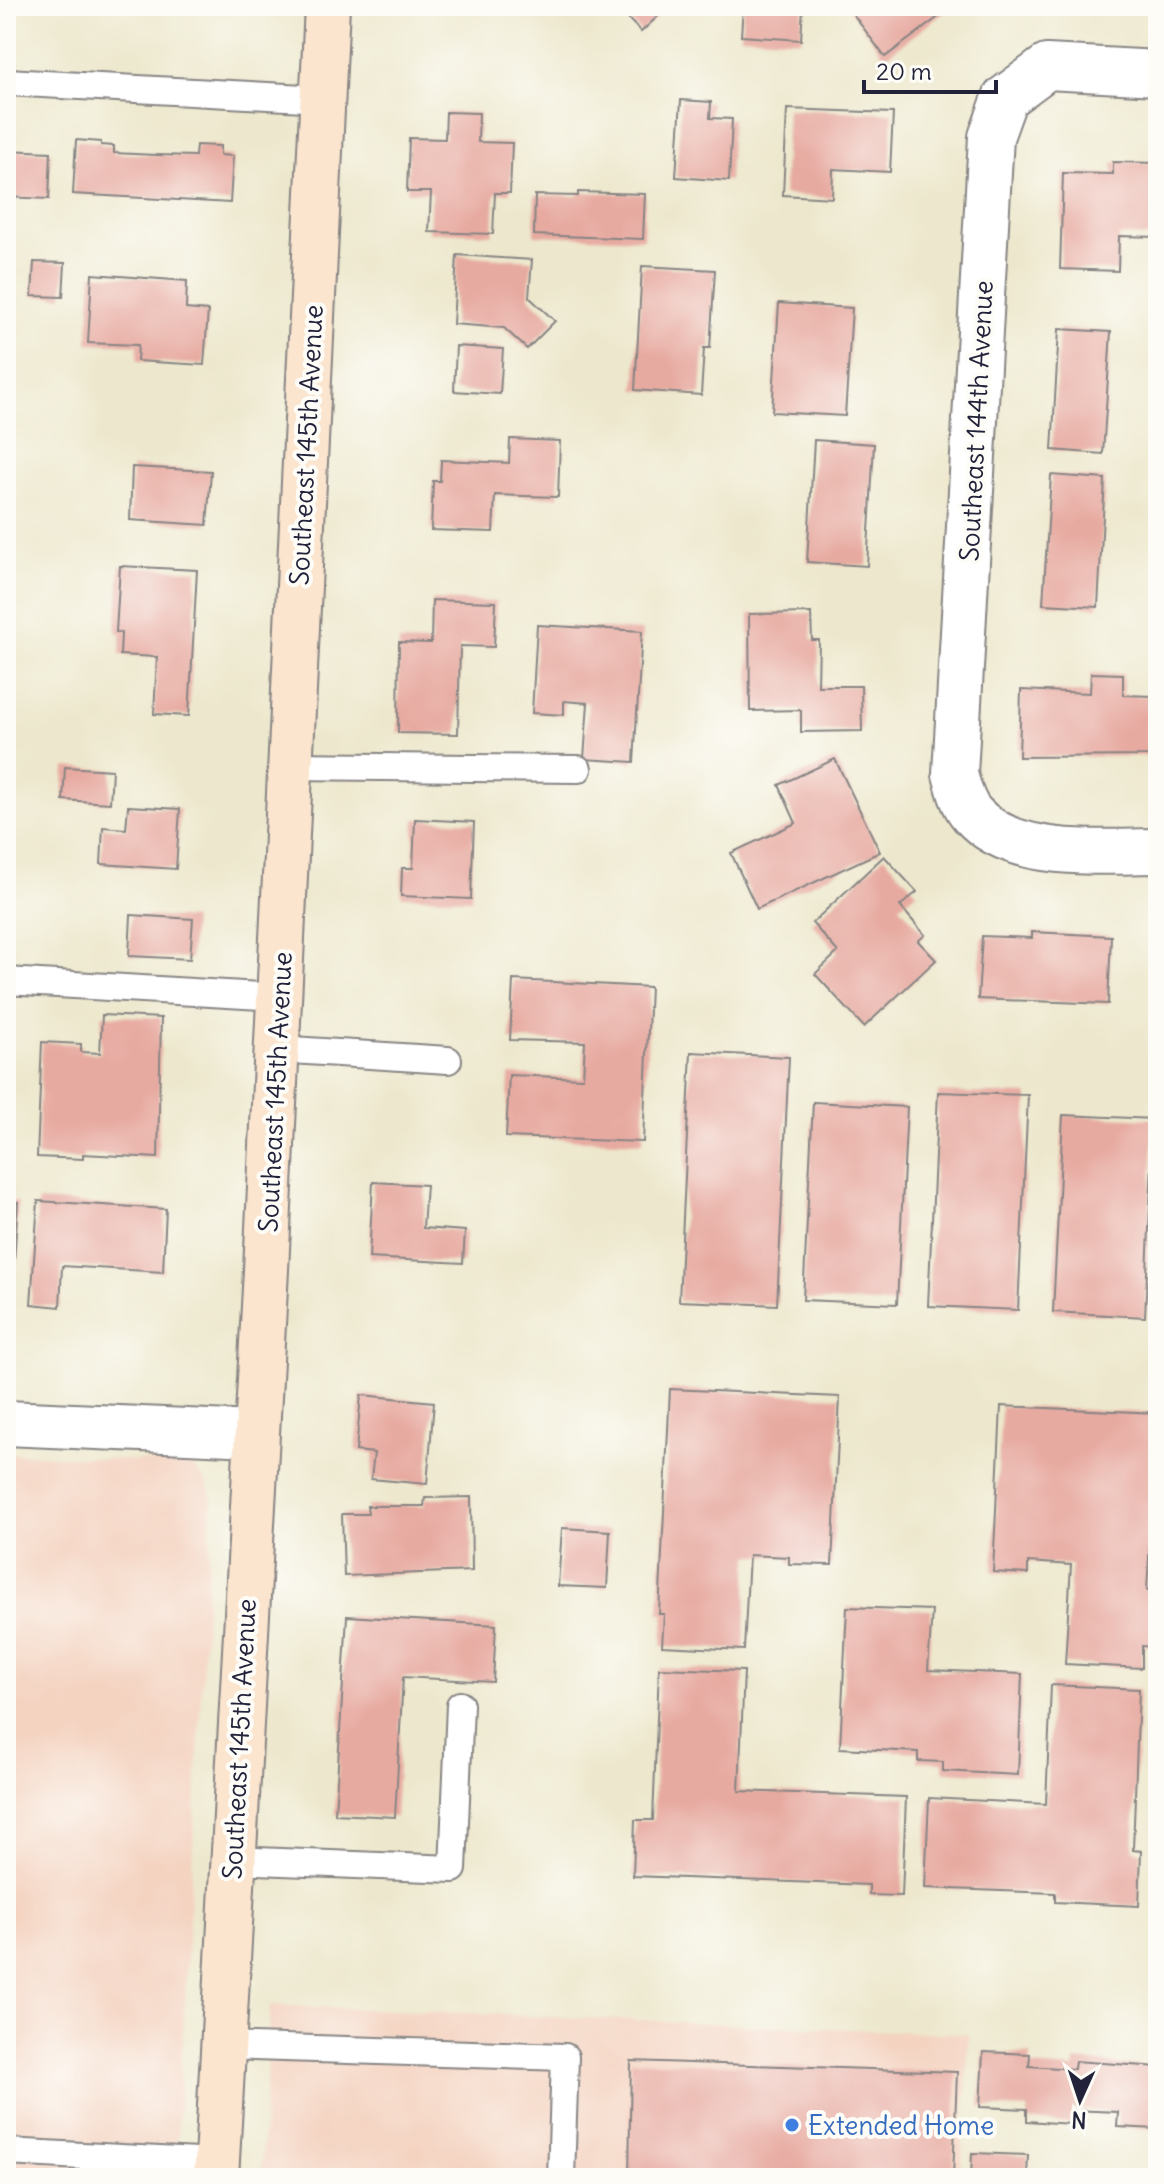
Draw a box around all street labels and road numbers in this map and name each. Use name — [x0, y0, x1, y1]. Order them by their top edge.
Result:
street label: Southeast 144th Avenue — [952, 280, 1000, 562]
street label: Southeast 145th Avenue — [282, 304, 330, 586]
street label: Southeast 145th Avenue — [251, 951, 299, 1233]
street label: Southeast 145th Avenue — [215, 1598, 263, 1880]

